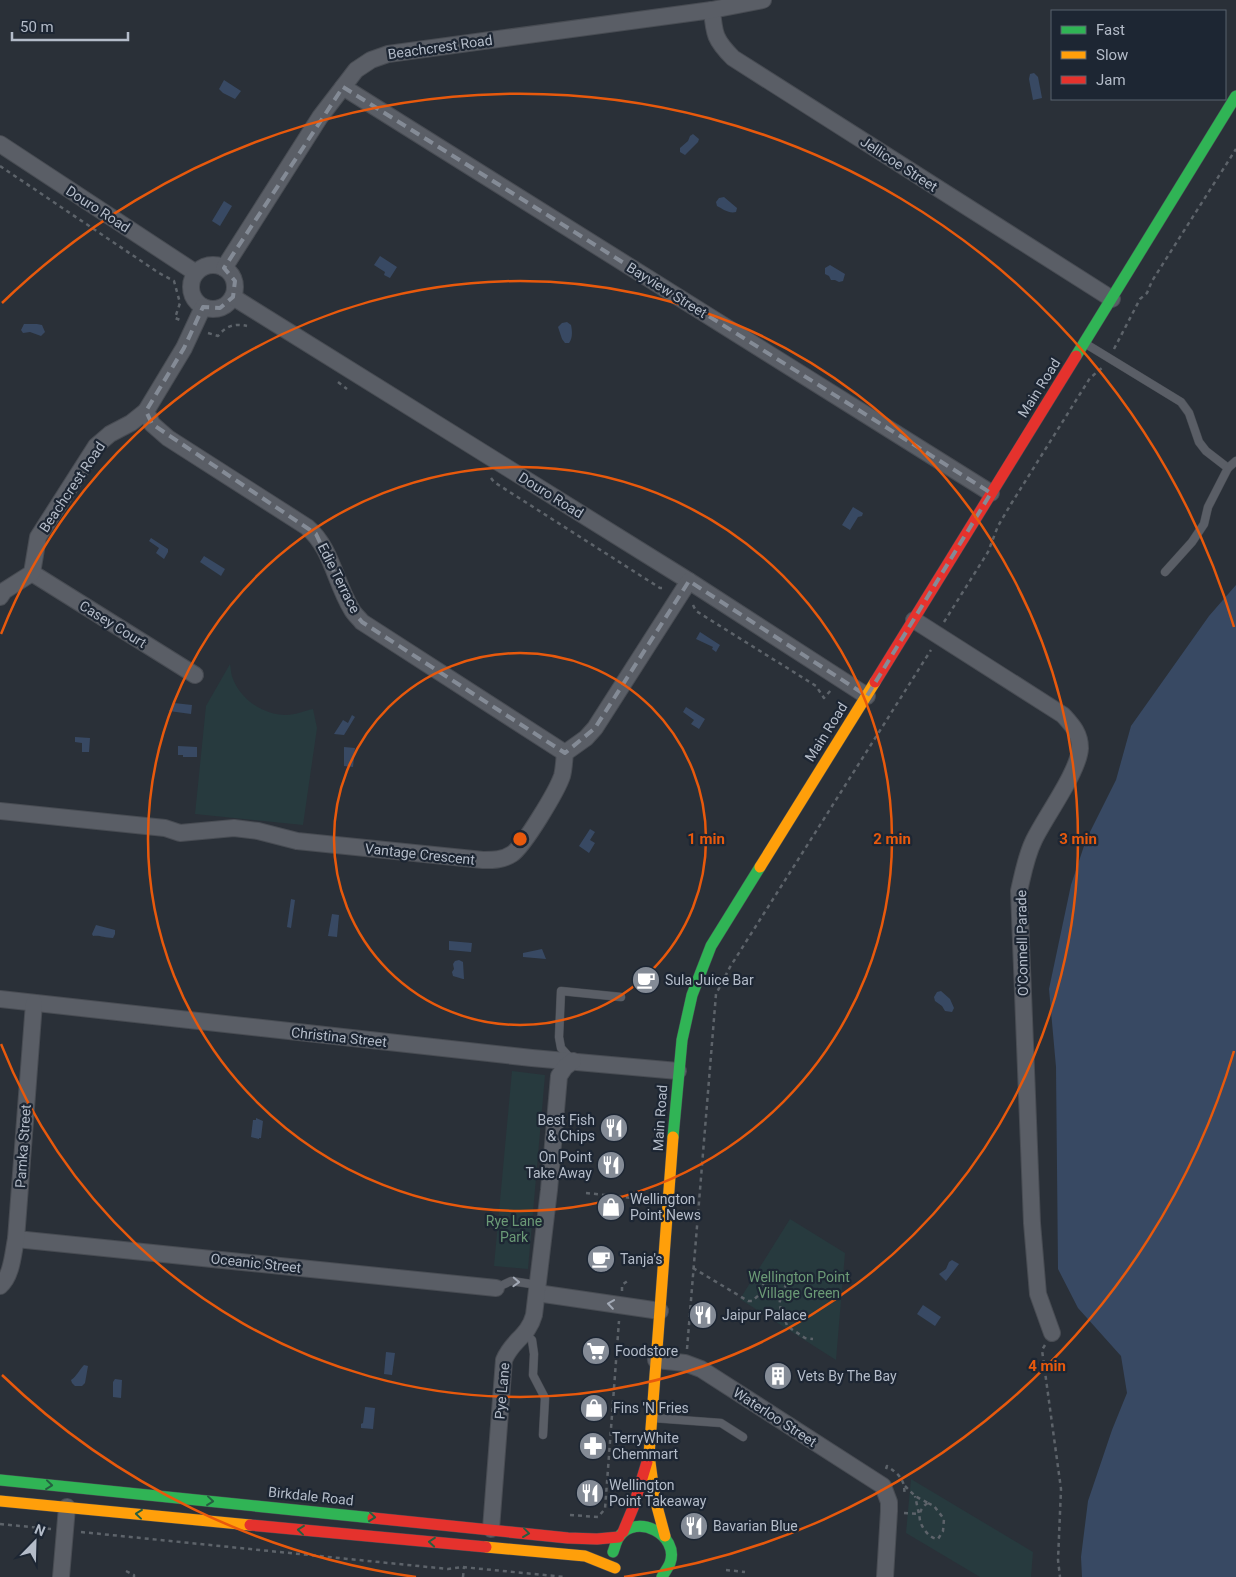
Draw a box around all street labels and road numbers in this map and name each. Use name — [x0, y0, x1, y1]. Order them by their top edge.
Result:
street label: Beachcrest Road — [387, 32, 493, 62]
street label: Jellicoe Street — [858, 133, 941, 195]
street label: Douro Road — [63, 182, 133, 236]
street label: Bayview Street — [624, 259, 710, 321]
street label: Main Road — [1015, 356, 1063, 420]
street label: Beachcrest Road — [36, 439, 108, 535]
street label: Douro Road — [516, 469, 586, 521]
street label: Edie Terrace — [315, 540, 363, 616]
street label: Casey Court — [77, 597, 150, 651]
street label: Main Road — [802, 700, 850, 764]
street label: Vantage Crescent — [364, 840, 476, 868]
street label: O'Connell Parade — [1013, 890, 1031, 996]
street label: Christina Street — [290, 1024, 388, 1050]
street label: Main Road — [650, 1084, 670, 1152]
street label: Pamka Street — [12, 1103, 34, 1188]
street label: Oceanic Street — [210, 1250, 302, 1276]
street label: Pye Lane — [492, 1362, 512, 1420]
street label: Waterloo Street — [730, 1384, 820, 1450]
street label: Birkdale Road — [268, 1484, 354, 1508]

